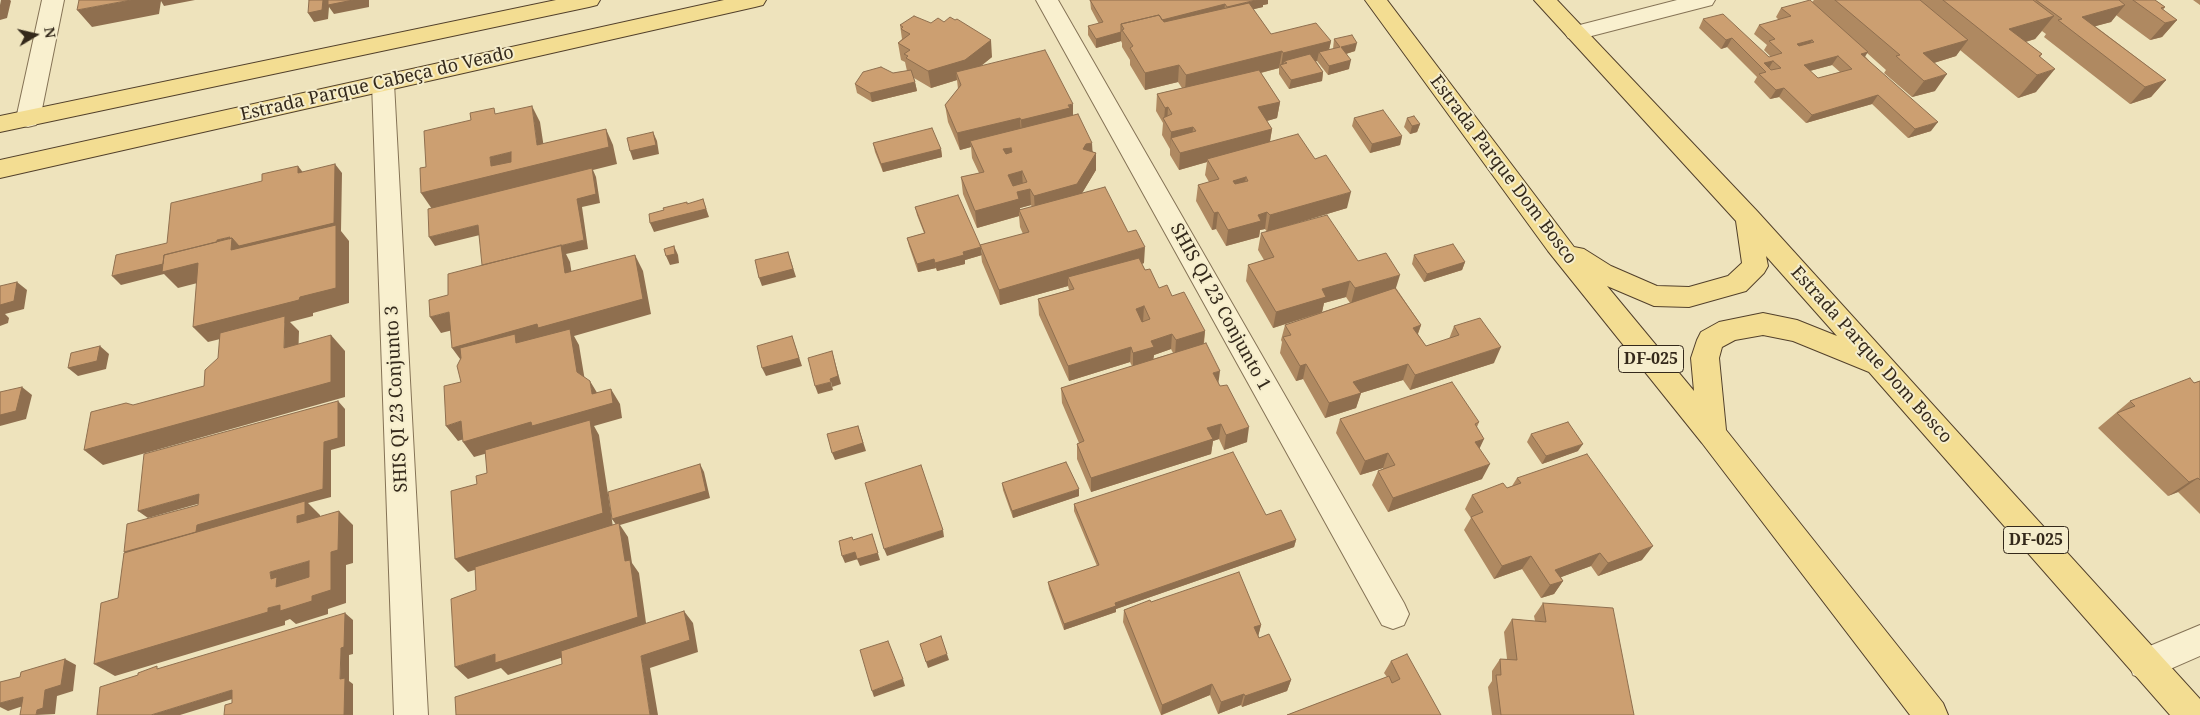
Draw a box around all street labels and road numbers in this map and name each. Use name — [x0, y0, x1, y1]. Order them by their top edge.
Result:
street label: Estrada Parque Cabeça do Veado — [238, 42, 516, 126]
street label: Estrada Parque Dom Bosco — [1425, 71, 1581, 269]
street label: SHIS QI 23 Conjunto 1 — [1165, 220, 1275, 394]
street label: Estrada Parque Dom Bosco — [1786, 262, 1956, 448]
street label: SHIS QI 23 Conjunto 3 — [381, 305, 413, 493]
road number: DF-025 — [1618, 346, 1684, 372]
road number: DF-025 — [2004, 526, 2068, 554]

